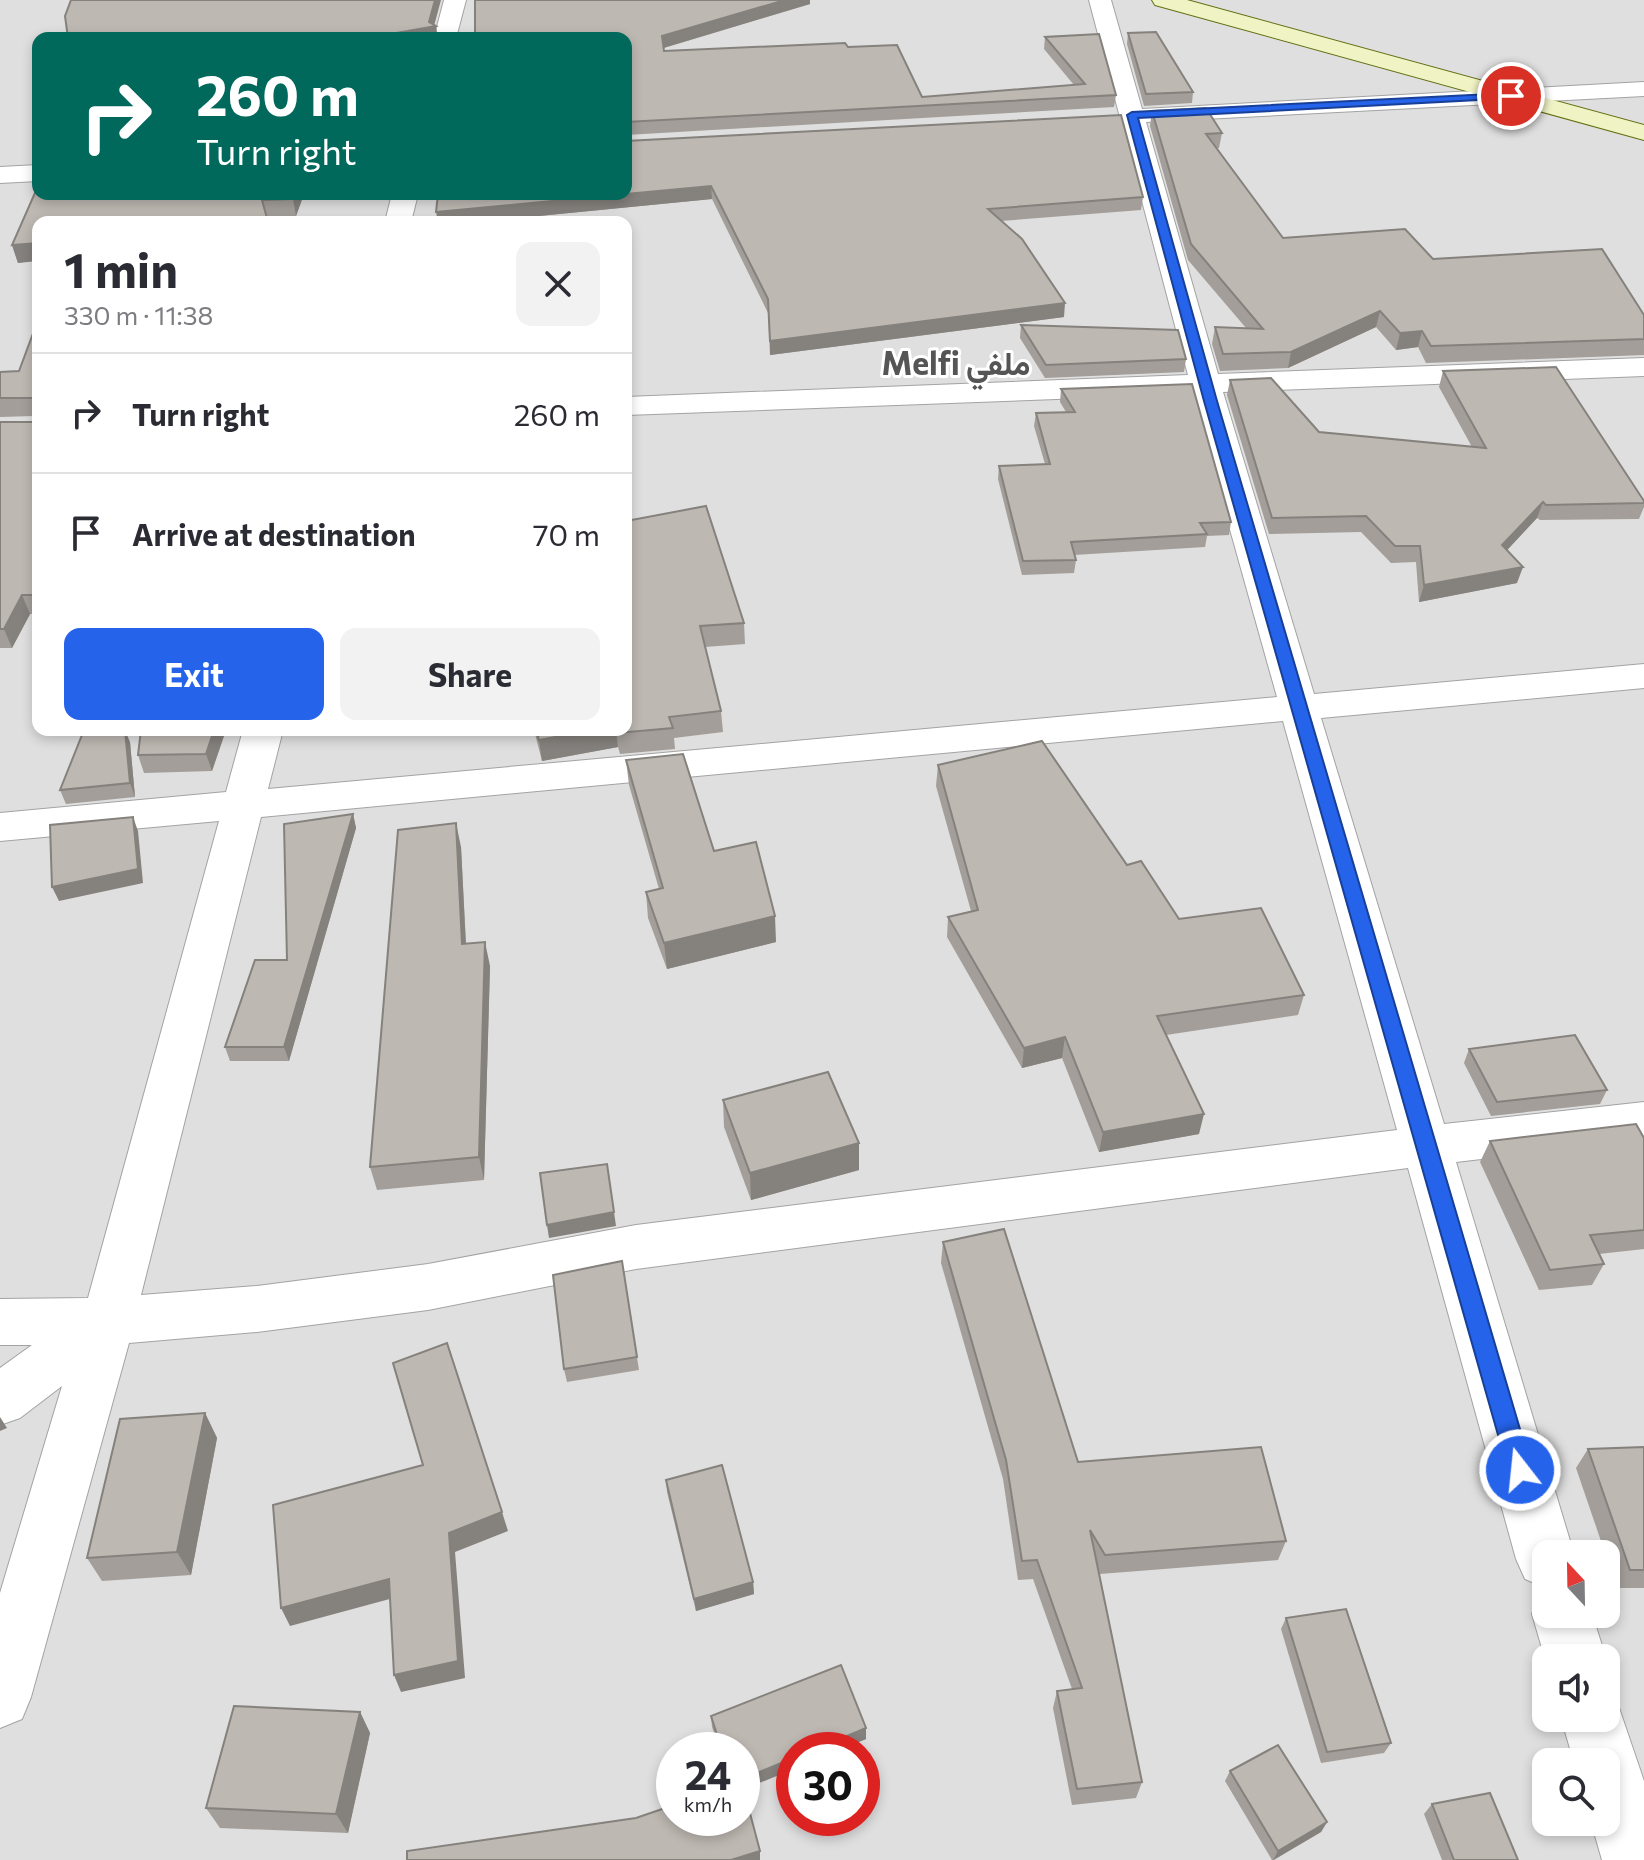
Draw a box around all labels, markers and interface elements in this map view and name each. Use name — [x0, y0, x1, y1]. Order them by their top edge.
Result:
text: 260 m — [196, 59, 359, 128]
pin — [1477, 62, 1545, 130]
icon: right — [64, 64, 168, 168]
icon: arrive — [1489, 74, 1533, 118]
text: Turn right — [196, 128, 357, 172]
text: 1 min — [64, 239, 178, 298]
button: close — [516, 242, 600, 326]
text: 330 m · 11:38 — [64, 299, 213, 330]
district label: Melfi ملفي — [882, 342, 1030, 391]
icon: right — [64, 391, 108, 435]
text: Turn right — [132, 395, 269, 432]
text: 260 m — [514, 395, 600, 432]
icon: arrive — [64, 511, 108, 555]
text: Arrive at destination — [132, 515, 416, 552]
text: 70 m — [533, 515, 600, 552]
button: Exit — [64, 628, 324, 720]
button: Share — [340, 628, 600, 720]
position arrow — [1478, 1428, 1562, 1512]
north arrow — [1532, 1540, 1620, 1628]
map controls — [1532, 1540, 1620, 1836]
button: sound — [1532, 1644, 1620, 1732]
speed limit sign: 30 — [776, 1732, 880, 1836]
button: search — [1532, 1748, 1620, 1836]
text: 24 — [685, 1749, 731, 1798]
text: km/h — [684, 1792, 732, 1816]

